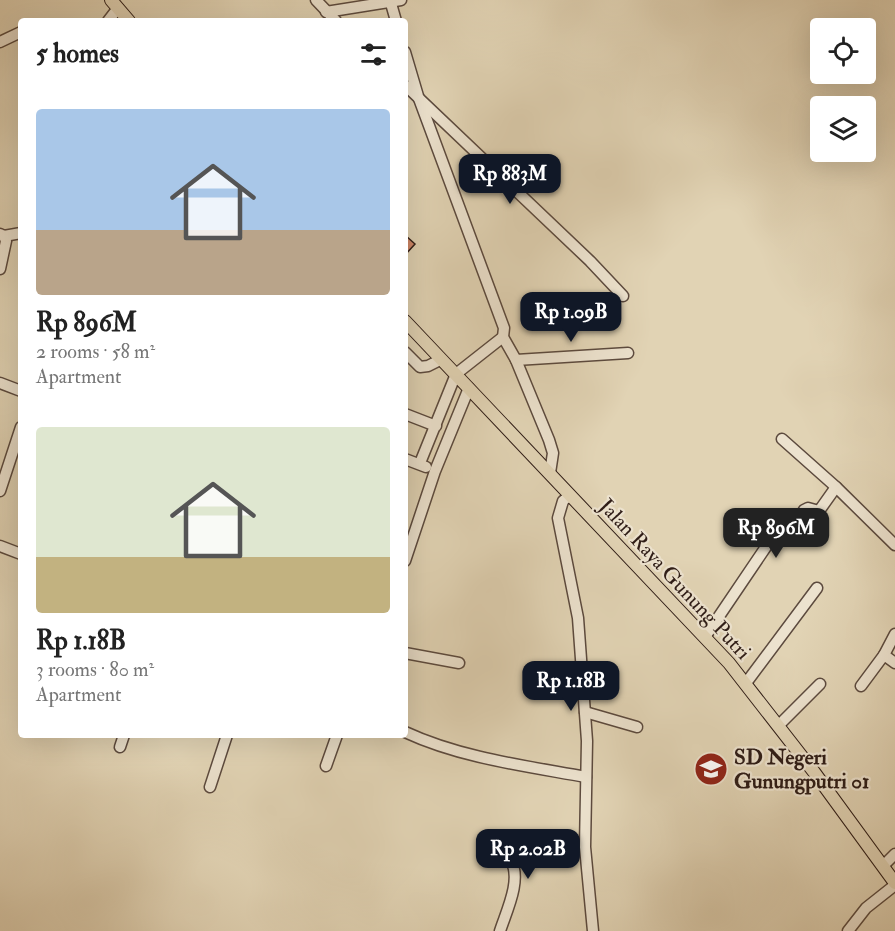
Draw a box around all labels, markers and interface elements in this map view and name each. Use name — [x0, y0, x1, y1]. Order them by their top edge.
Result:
map controls — [810, 18, 876, 162]
button: locate — [810, 18, 876, 84]
text: 5 homes — [36, 38, 119, 70]
icon: filters — [357, 38, 390, 71]
button: layers — [810, 96, 876, 162]
icon: home — [159, 148, 267, 256]
pin: Rp 883M — [455, 154, 565, 205]
text: Rp 883M — [473, 161, 547, 186]
pin: Rp 1.09B — [509, 292, 633, 343]
text: Rp 1.09B — [534, 299, 608, 324]
text: Rp 896M — [36, 307, 137, 339]
text: 2 rooms · 58 m² — [36, 339, 155, 364]
text: Apartment — [36, 364, 121, 389]
icon: home — [159, 466, 267, 574]
street label: Jalan Raya Gunung Putri — [592, 492, 757, 666]
pin: Rp 896M — [721, 508, 831, 559]
text: Rp 896M — [737, 515, 815, 540]
text: Rp 1.18B — [36, 625, 126, 657]
text: 3 rooms · 80 m² — [36, 657, 154, 682]
pin: Rp 1.18B — [509, 661, 633, 712]
text: Rp 1.18B — [536, 668, 606, 693]
text: Apartment — [36, 682, 121, 707]
place label: SD Negeri Gunungputri 01 — [734, 744, 869, 795]
school or university icon: SD Negeri Gunungputri 01 — [693, 751, 729, 787]
pin: Rp 2.02B — [466, 829, 590, 880]
text: Rp 2.02B — [490, 836, 566, 861]

